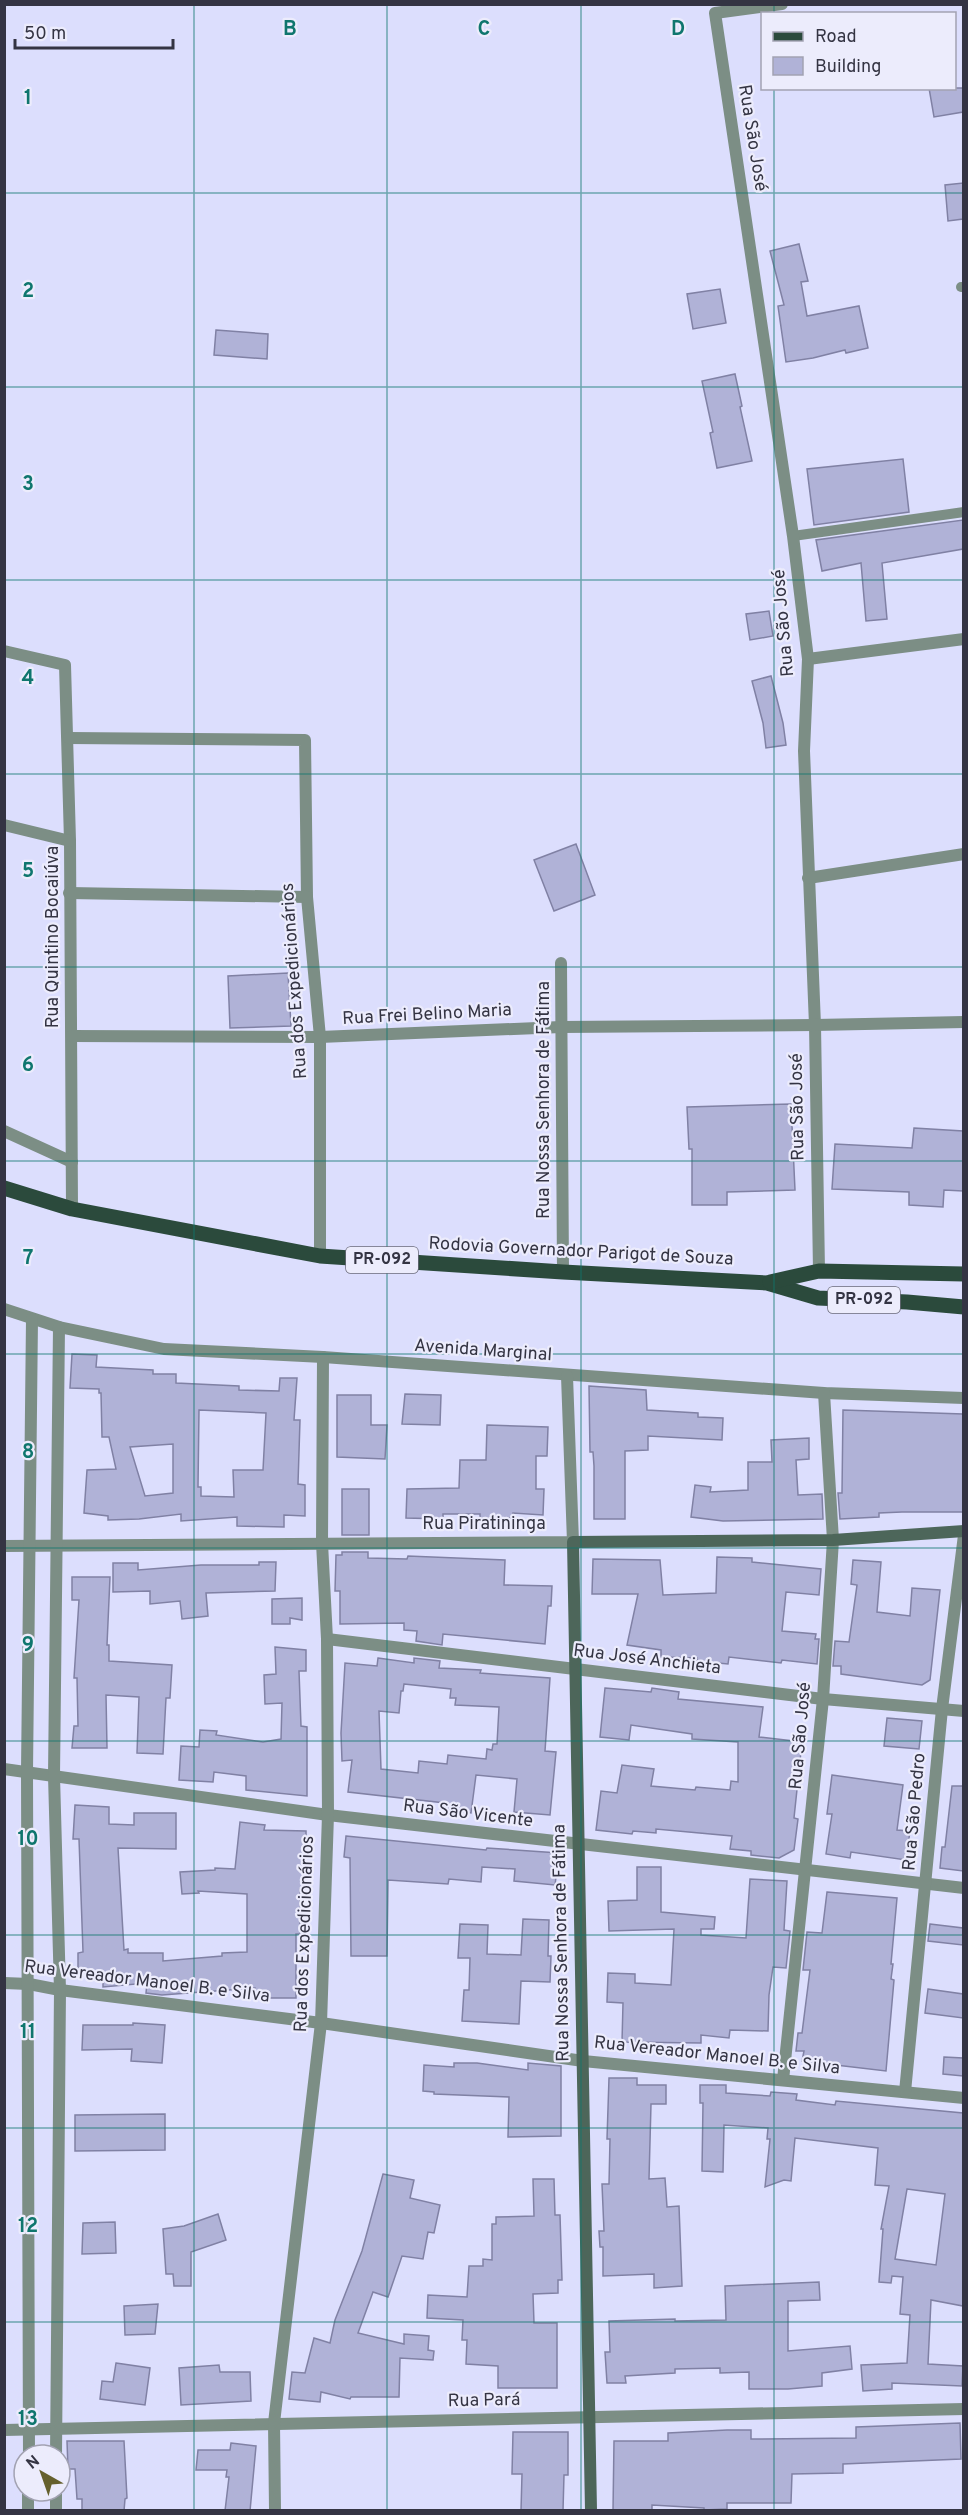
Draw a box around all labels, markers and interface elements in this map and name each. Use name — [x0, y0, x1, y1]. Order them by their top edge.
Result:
scale bar — [15, 12, 172, 50]
legend — [761, 12, 956, 90]
text: B — [283, 17, 297, 43]
text: C — [478, 17, 490, 43]
text: D — [671, 17, 685, 43]
text: 50 m — [24, 23, 66, 46]
text: Road — [815, 26, 857, 49]
text: Building — [815, 56, 881, 79]
street label: Rua São José — [732, 83, 772, 193]
text: 1 — [24, 86, 32, 112]
text: 2 — [22, 279, 34, 305]
text: 3 — [22, 472, 34, 498]
street label: Rua São José — [768, 568, 800, 678]
text: 4 — [22, 666, 34, 692]
street label: Rua Quintino Bocaiúva — [42, 846, 65, 1028]
text: 5 — [22, 859, 34, 885]
street label: Rua dos Expedicionários — [277, 882, 313, 1080]
street label: Rua Nossa Senhora de Fátima — [533, 981, 556, 1219]
street label: Rua Frei Belino Maria — [342, 999, 512, 1031]
text: 6 — [22, 1053, 34, 1079]
street label: Rua São José — [786, 1053, 810, 1161]
street label: Rodovia Governador Parigot de Souza — [428, 1233, 734, 1271]
text: 7 — [23, 1246, 33, 1272]
road number: PR-092 — [346, 1247, 418, 1273]
road number: PR-092 — [828, 1287, 900, 1313]
street label: Avenida Marginal — [413, 1335, 553, 1367]
text: 8 — [22, 1440, 34, 1466]
street label: Rua Piratininga — [422, 1513, 546, 1536]
text: 9 — [22, 1633, 34, 1659]
street label: Rua José Anchieta — [572, 1640, 722, 1680]
street label: Rua São José — [785, 1681, 817, 1791]
street label: Rua São Pedro — [898, 1752, 932, 1872]
street label: Rua São Vicente — [402, 1795, 534, 1833]
street label: Rua Nossa Senhora de Fátima — [548, 1824, 576, 2062]
text: 10 — [17, 1827, 39, 1853]
street label: Rua dos Expedicionários — [290, 1835, 320, 2033]
street label: Rua Vereador Manoel B. e Silva — [23, 1956, 271, 2008]
text: 11 — [20, 2020, 36, 2046]
street label: Rua Vereador Manoel B. e Silva — [593, 2032, 841, 2080]
text: 12 — [18, 2214, 38, 2240]
street label: Rua Pará — [447, 2389, 521, 2413]
text: 13 — [18, 2407, 38, 2433]
north arrow — [12, 2443, 72, 2503]
text: N — [23, 2452, 44, 2474]

